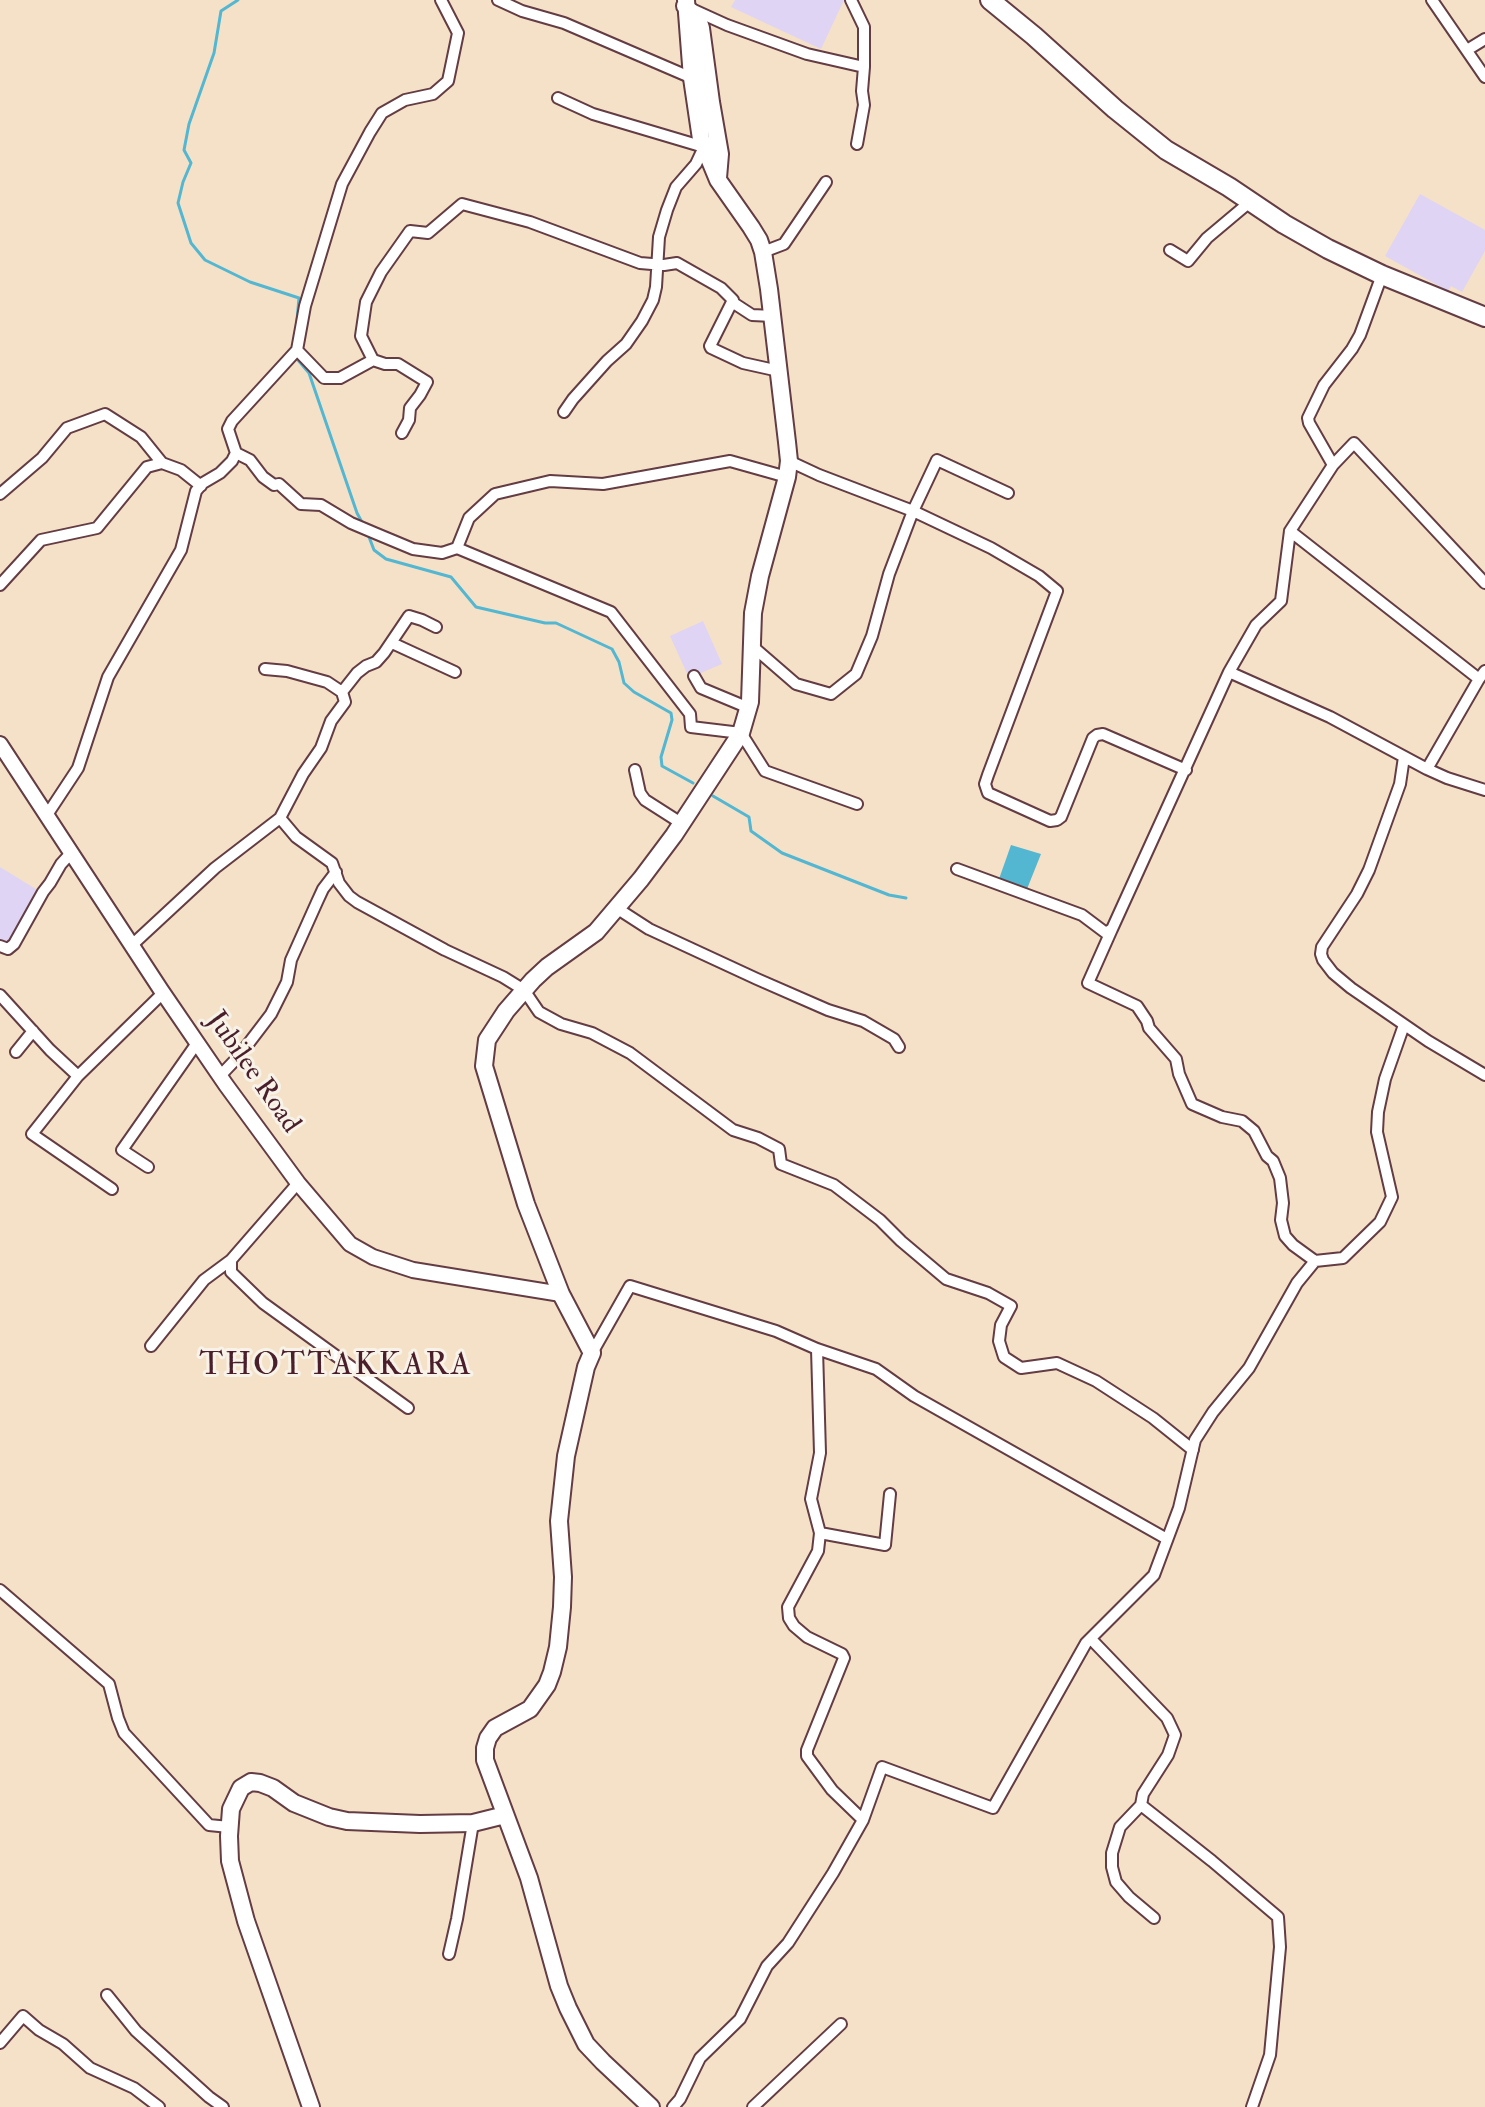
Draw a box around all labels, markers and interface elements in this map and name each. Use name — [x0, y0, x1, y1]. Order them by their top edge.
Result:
street label: Jubilee Road — [198, 1006, 306, 1140]
district label: THOTTAKKARA — [199, 1348, 473, 1386]

